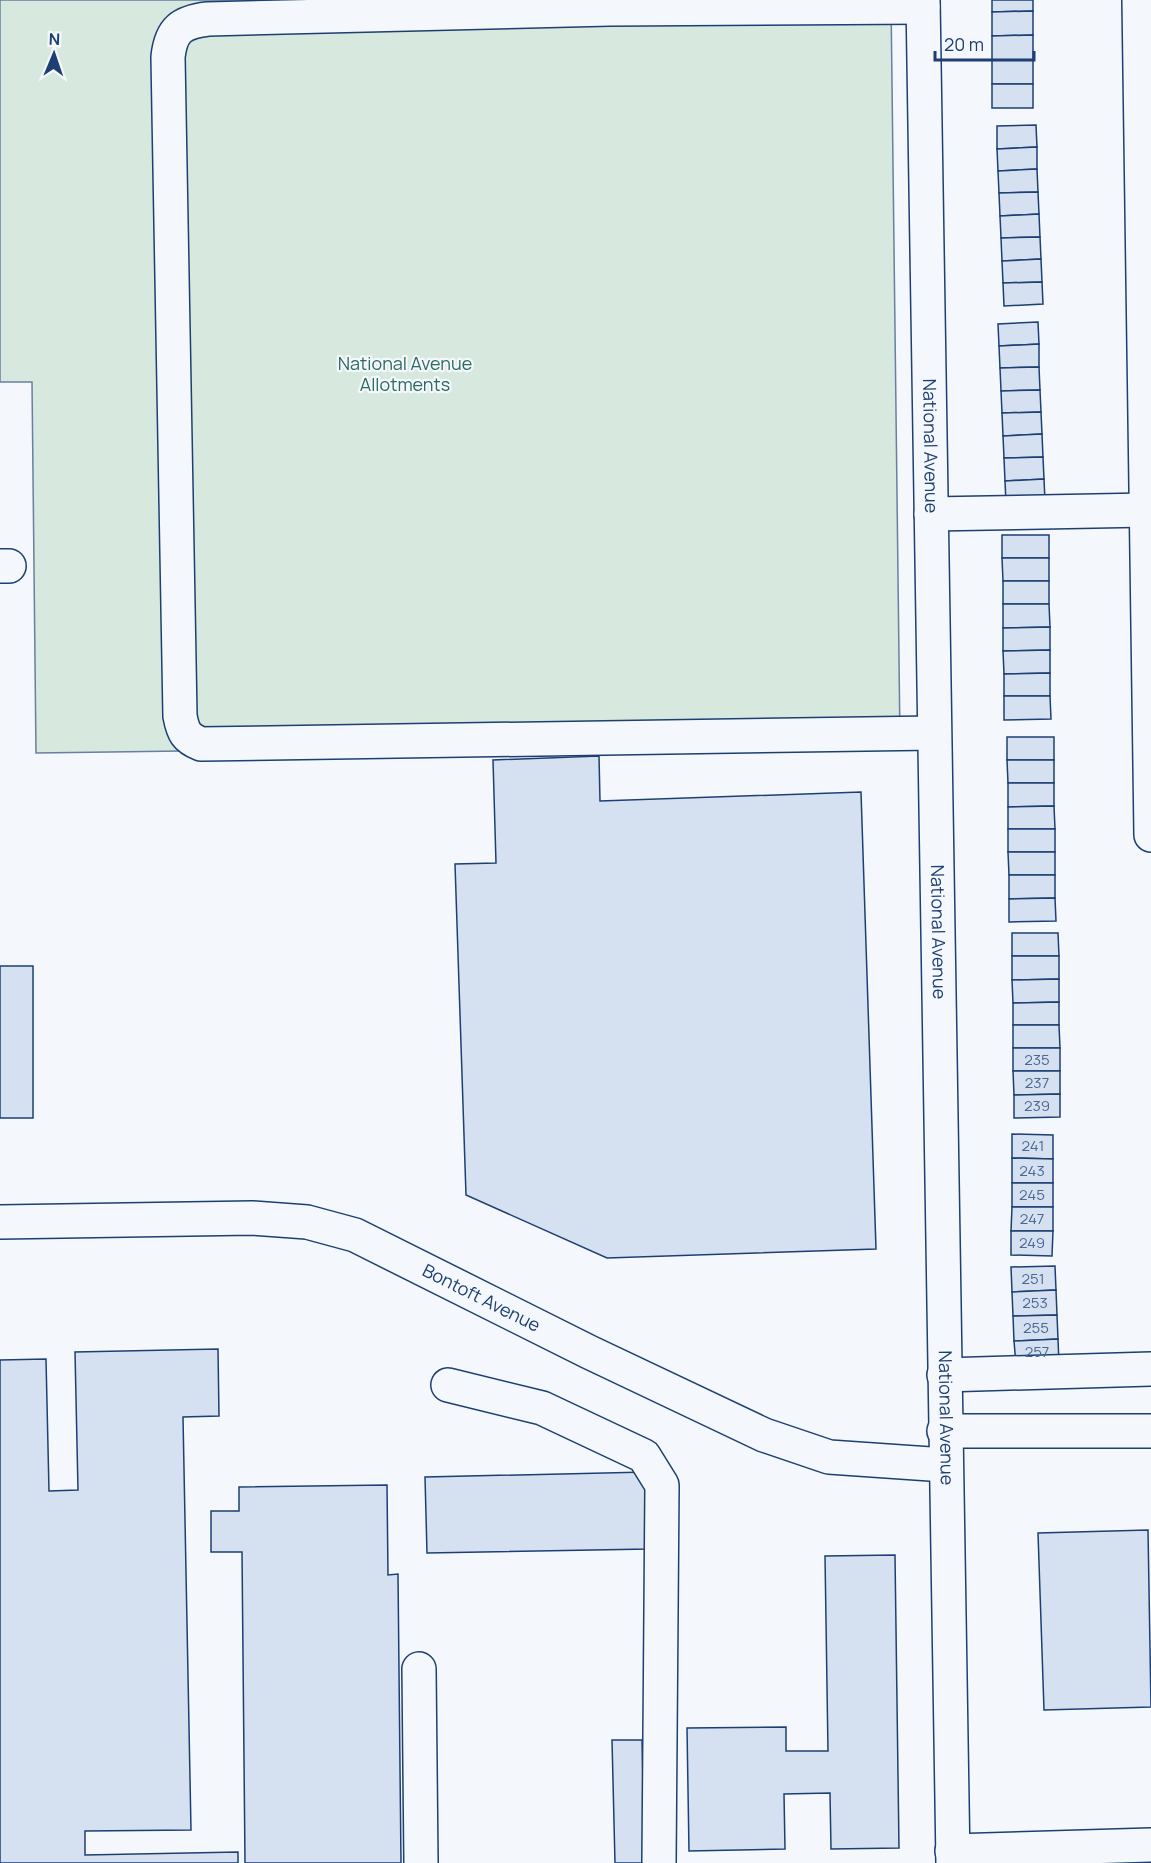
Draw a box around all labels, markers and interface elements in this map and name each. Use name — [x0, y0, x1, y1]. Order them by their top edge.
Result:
north arrow — [24, 24, 84, 84]
scale bar — [935, 24, 1034, 62]
text: N — [48, 28, 61, 50]
text: 20 m — [944, 32, 984, 56]
park label: National Avenue Allotments — [338, 351, 472, 396]
street label: National Avenue — [918, 378, 944, 513]
street label: National Avenue — [926, 864, 952, 999]
house number: 235 — [1024, 1049, 1050, 1070]
house number: 237 — [1025, 1072, 1049, 1093]
house number: 239 — [1024, 1095, 1050, 1116]
house number: 241 — [1022, 1135, 1044, 1156]
house number: 243 — [1019, 1160, 1045, 1181]
house number: 245 — [1019, 1184, 1045, 1205]
house number: 247 — [1020, 1208, 1044, 1229]
house number: 249 — [1019, 1232, 1045, 1253]
street label: Bontoft Avenue — [419, 1258, 545, 1337]
house number: 251 — [1021, 1268, 1045, 1289]
house number: 253 — [1022, 1292, 1048, 1313]
house number: 255 — [1023, 1317, 1049, 1338]
house number: 257 — [1025, 1341, 1049, 1362]
street label: National Avenue — [934, 1350, 960, 1485]

